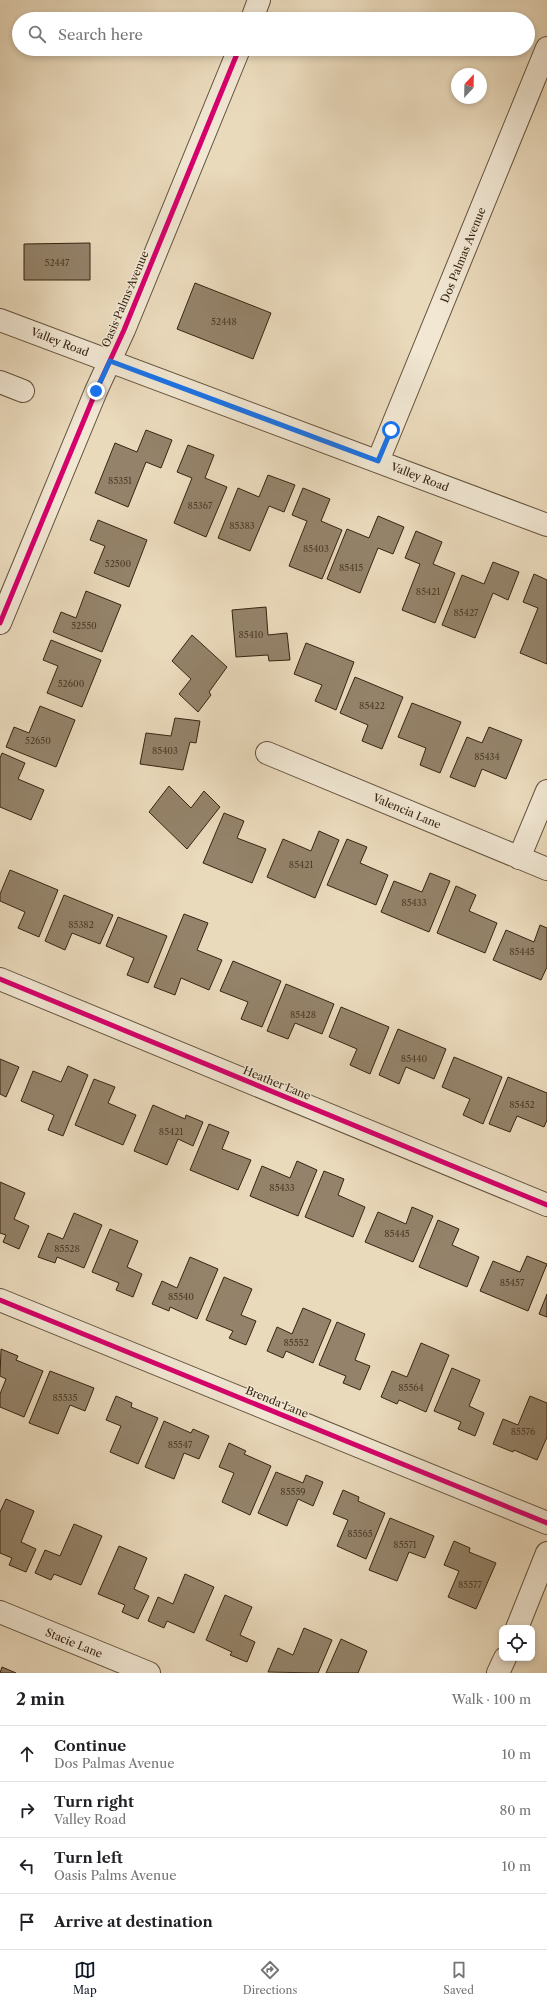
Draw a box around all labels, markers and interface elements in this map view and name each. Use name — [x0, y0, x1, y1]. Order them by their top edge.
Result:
search box — [12, 12, 535, 56]
icon: search — [26, 23, 48, 45]
text: Search here — [58, 25, 143, 44]
north arrow — [451, 68, 487, 104]
street label: Dos Palmas Avenue — [437, 205, 489, 305]
street label: Oasis Palms Avenue — [98, 249, 152, 349]
house number: 52447 — [45, 257, 70, 268]
house number: 52448 — [211, 316, 237, 327]
street label: Valley Road — [28, 324, 91, 360]
route end — [87, 382, 105, 400]
route start — [382, 421, 400, 439]
street label: Valley Road — [388, 459, 451, 495]
house number: 85351 — [108, 475, 132, 486]
house number: 85367 — [188, 500, 213, 511]
house number: 85383 — [229, 520, 255, 531]
house number: 85403 — [303, 543, 329, 554]
house number: 52500 — [105, 558, 131, 569]
house number: 85415 — [339, 562, 363, 573]
house number: 85421 — [416, 586, 440, 597]
house number: 85427 — [453, 607, 479, 618]
house number: 52550 — [71, 620, 97, 631]
house number: 85410 — [239, 629, 264, 640]
house number: 52600 — [58, 678, 85, 689]
house number: 85422 — [359, 700, 385, 711]
house number: 52650 — [25, 735, 51, 746]
house number: 85403 — [152, 745, 178, 756]
house number: 85434 — [474, 751, 500, 762]
street label: Valencia Lane — [370, 790, 443, 832]
house number: 85421 — [289, 859, 313, 870]
house number: 85433 — [401, 897, 427, 908]
house number: 85382 — [68, 919, 94, 930]
house number: 85445 — [509, 946, 535, 957]
house number: 85428 — [290, 1009, 316, 1020]
house number: 85440 — [401, 1053, 427, 1064]
street label: Heather Lane — [241, 1063, 313, 1103]
house number: 85452 — [509, 1099, 535, 1110]
house number: 85421 — [159, 1126, 183, 1137]
house number: 85433 — [269, 1182, 295, 1193]
house number: 85445 — [384, 1228, 410, 1239]
house number: 85528 — [54, 1243, 80, 1254]
house number: 85457 — [500, 1277, 525, 1288]
house number: 85540 — [168, 1291, 194, 1302]
house number: 85552 — [283, 1337, 309, 1348]
house number: 85564 — [398, 1382, 424, 1393]
street label: Brenda Lane — [244, 1383, 310, 1421]
house number: 85535 — [53, 1392, 78, 1403]
house number: 85576 — [511, 1426, 535, 1437]
house number: 85547 — [168, 1439, 193, 1450]
house number: 85559 — [280, 1486, 306, 1497]
house number: 85565 — [347, 1528, 373, 1539]
house number: 85571 — [393, 1539, 417, 1550]
house number: 85577 — [458, 1579, 483, 1590]
street label: Stacie Lane — [43, 1625, 105, 1661]
map controls — [499, 1625, 535, 1661]
button: locate — [499, 1625, 535, 1661]
text: 2 min — [16, 1689, 65, 1709]
text: Walk · 100 m — [452, 1691, 531, 1707]
text: Continue — [54, 1736, 126, 1755]
icon: ahead — [16, 1743, 38, 1765]
text: 10 m — [502, 1746, 531, 1762]
text: Dos Palmas Avenue — [54, 1755, 175, 1771]
text: Turn right — [54, 1792, 134, 1811]
icon: right — [16, 1799, 38, 1821]
text: 80 m — [499, 1802, 531, 1818]
text: Valley Road — [54, 1811, 126, 1827]
text: Turn left — [54, 1848, 123, 1867]
icon: left — [16, 1855, 38, 1877]
text: 10 m — [502, 1858, 531, 1874]
text: Oasis Palms Avenue — [54, 1867, 176, 1883]
icon: arrive — [16, 1911, 38, 1933]
text: Arrive at destination — [54, 1912, 213, 1931]
tab: Map — [73, 1959, 97, 1997]
tab: Directions — [243, 1959, 297, 1997]
tab: Saved — [443, 1959, 474, 1997]

